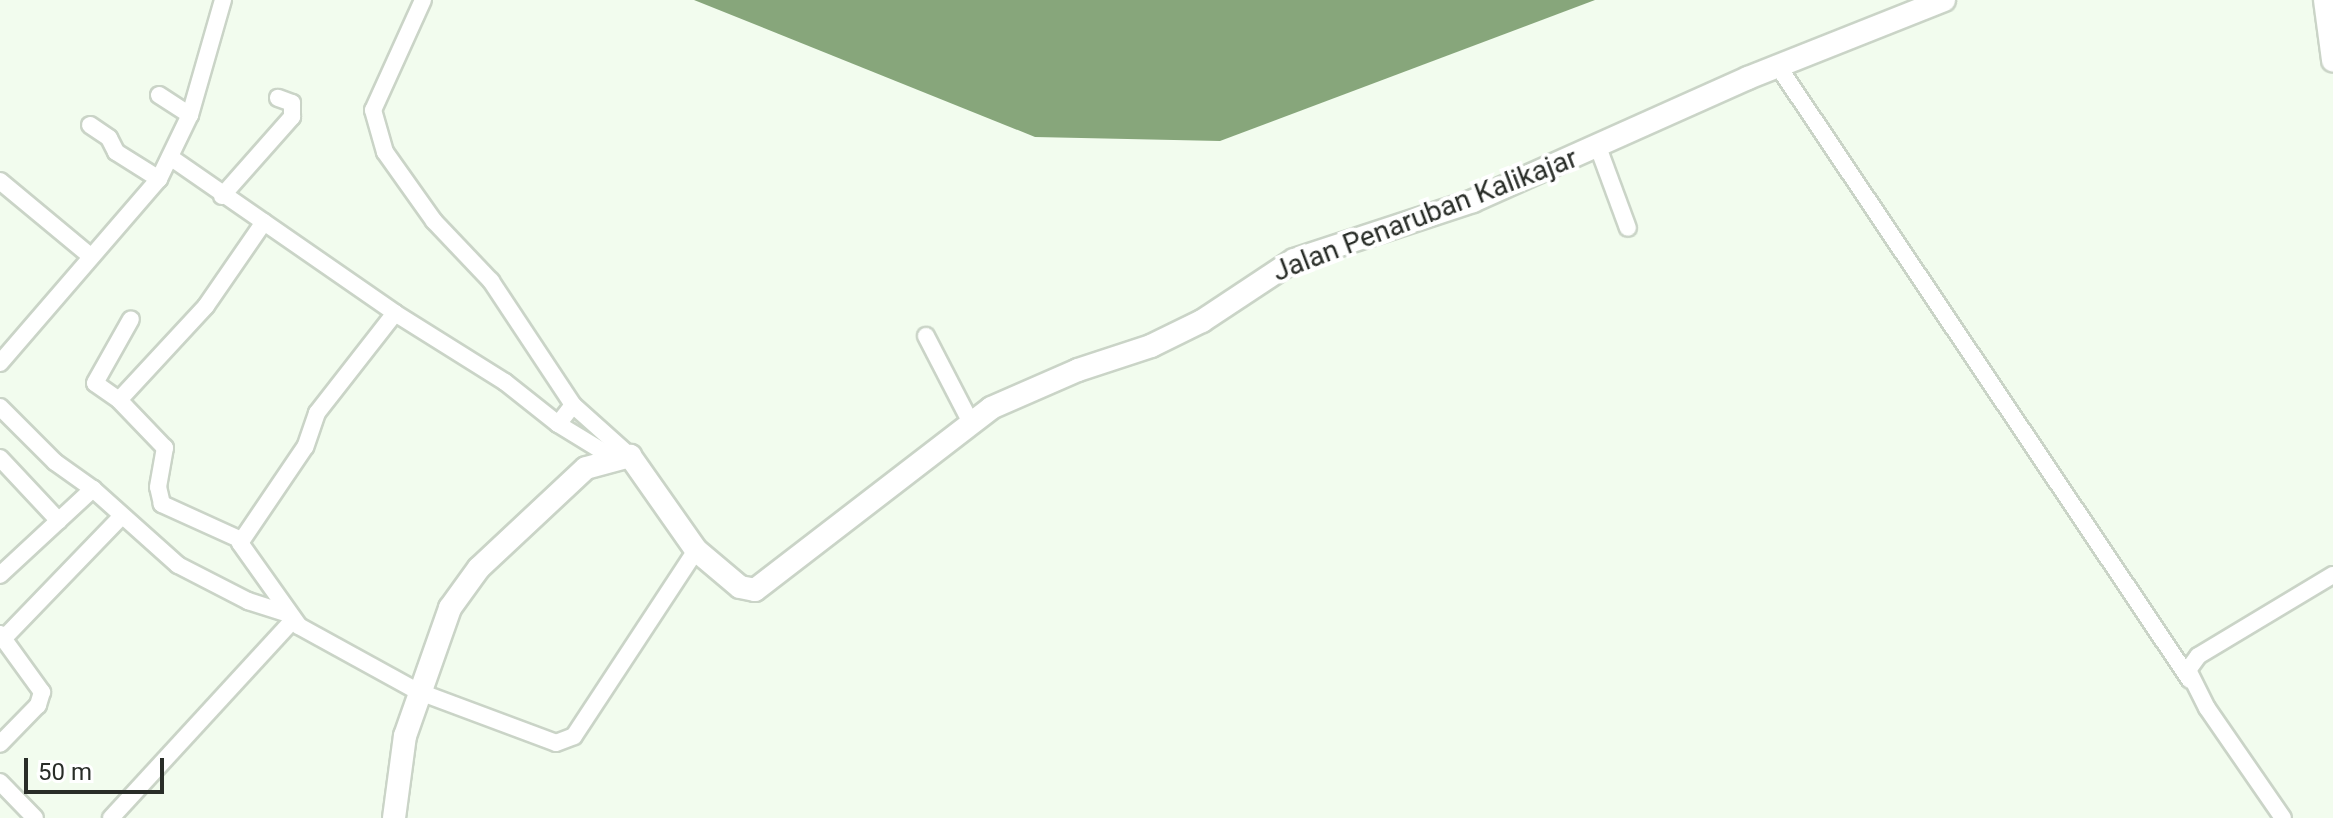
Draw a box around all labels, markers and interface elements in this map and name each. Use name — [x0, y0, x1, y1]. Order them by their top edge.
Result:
street label: Jalan Penaruban Kalikajar — [1268, 141, 1582, 289]
scale bar — [28, 742, 168, 792]
text: 50 m — [38, 758, 92, 786]

